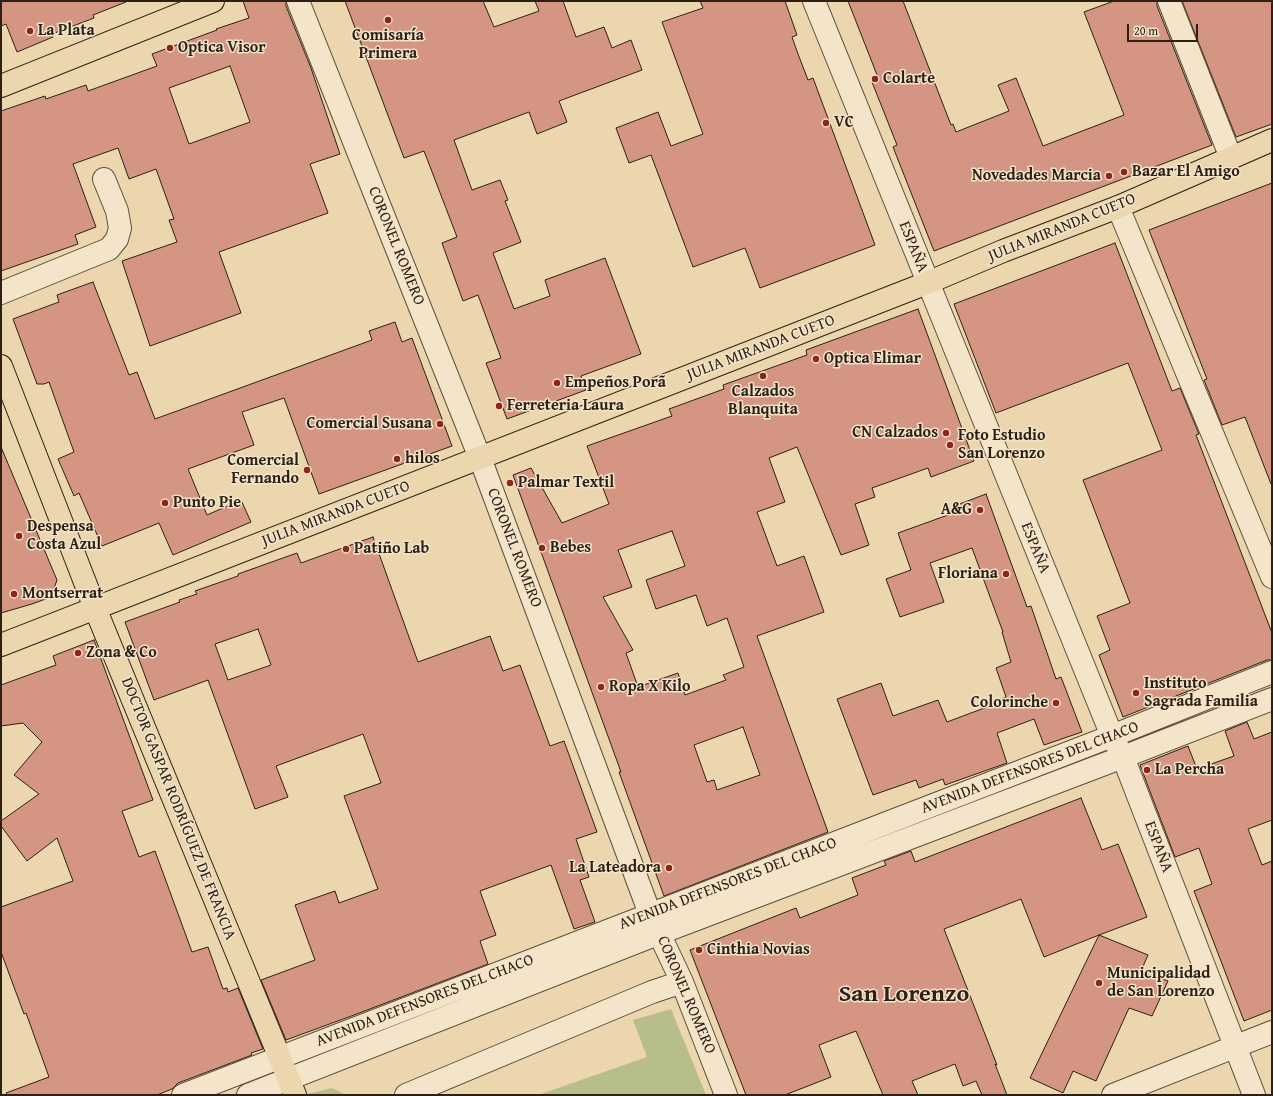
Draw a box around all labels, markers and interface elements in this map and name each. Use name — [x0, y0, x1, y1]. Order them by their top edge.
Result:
marker: Comisaría Primera — [383, 15, 393, 25]
scale bar — [1129, 16, 1200, 42]
place label: La Plata — [38, 21, 95, 41]
text: 20 m — [1134, 22, 1158, 39]
marker: La Plata — [25, 26, 35, 36]
place label: Comisaría Primera — [352, 26, 424, 64]
place label: Optica Visor — [178, 38, 266, 58]
marker: Optica Visor — [165, 43, 175, 53]
place label: Colarte — [883, 69, 935, 89]
marker: Colarte — [870, 74, 880, 84]
place label: VC — [834, 113, 854, 133]
marker: VC — [821, 118, 831, 128]
place label: Bazar El Amigo — [1132, 162, 1240, 182]
place label: Novedades Marcia — [972, 166, 1101, 186]
marker: Bazar El Amigo — [1119, 167, 1129, 177]
marker: Novedades Marcia — [1104, 171, 1114, 181]
street label: CORONEL ROMERO — [363, 184, 429, 308]
street label: JULIA MIRANDA CUETO — [985, 190, 1139, 266]
street label: ESPAÑA — [894, 219, 932, 275]
street label: JULIA MIRANDA CUETO — [684, 311, 838, 385]
place label: Optica Elimar — [824, 349, 921, 369]
marker: Optica Elimar — [811, 354, 821, 364]
marker: Calzados Blanquita — [758, 371, 768, 381]
place label: Empeños Porã — [565, 373, 666, 393]
marker: Empeños Porã — [552, 378, 562, 388]
place label: Calzados Blanquita — [728, 382, 798, 420]
place label: Ferreteria Laura — [507, 396, 624, 416]
marker: Ferreteria Laura — [494, 401, 504, 411]
place label: Comercial Susana — [306, 414, 432, 434]
marker: Comercial Susana — [435, 419, 445, 429]
place label: CN Calzados — [852, 423, 938, 443]
place label: Foto Estudio San Lorenzo — [958, 426, 1046, 464]
marker: CN Calzados — [941, 428, 951, 438]
marker: Foto Estudio San Lorenzo — [945, 440, 955, 450]
place label: hilos — [405, 449, 440, 469]
place label: Comercial Fernando — [227, 451, 299, 489]
marker: hilos — [392, 454, 402, 464]
marker: Comercial Fernando — [302, 465, 312, 475]
place label: Palmar Textil — [518, 473, 614, 493]
street label: JULIA MIRANDA CUETO — [259, 477, 413, 551]
marker: Palmar Textil — [505, 478, 515, 488]
street label: CORONEL ROMERO — [482, 486, 546, 610]
place label: Punto Pie — [173, 493, 241, 513]
marker: Punto Pie — [160, 498, 170, 508]
place label: A&G — [941, 500, 972, 520]
marker: A&G — [975, 505, 985, 515]
place label: Despensa Costa Azul — [27, 517, 101, 555]
street label: ESPAÑA — [1016, 520, 1054, 576]
marker: Despensa Costa Azul — [14, 531, 24, 541]
place label: Bebes — [550, 538, 591, 558]
place label: Patiño Lab — [354, 539, 429, 559]
marker: Bebes — [537, 543, 547, 553]
marker: Patiño Lab — [341, 544, 351, 554]
place label: Floriana — [938, 564, 998, 584]
marker: Floriana — [1001, 569, 1011, 579]
place label: Montserrat — [22, 584, 103, 604]
marker: Montserrat — [9, 589, 19, 599]
place label: Zona & Co — [86, 643, 157, 663]
marker: Zona & Co — [73, 648, 83, 658]
place label: Instituto Sagrada Familia — [1144, 674, 1258, 712]
street label: DOCTOR GASPAR RODRÍGUEZ DE FRANCIA — [116, 675, 240, 943]
place label: Ropa X Kilo — [609, 677, 690, 697]
marker: Ropa X Kilo — [596, 682, 606, 692]
marker: Instituto Sagrada Familia — [1131, 688, 1141, 698]
place label: Colorinche — [971, 693, 1048, 713]
marker: Colorinche — [1051, 698, 1061, 708]
street label: AVENIDA DEFENSORES DEL CHACO — [918, 718, 1142, 818]
place label: La Percha — [1155, 760, 1224, 780]
marker: La Percha — [1142, 765, 1152, 775]
street label: ESPAÑA — [1139, 819, 1177, 875]
street label: AVENIDA DEFENSORES DEL CHACO — [616, 834, 840, 934]
place label: La Lateadora — [569, 858, 661, 878]
marker: La Lateadora — [664, 863, 674, 873]
street label: CORONEL ROMERO — [652, 933, 720, 1057]
place label: Cinthia Novias — [707, 940, 810, 960]
marker: Cinthia Novias — [694, 945, 704, 955]
street label: AVENIDA DEFENSORES DEL CHACO — [313, 951, 537, 1051]
place label: Municipalidad de San Lorenzo — [1107, 964, 1215, 1002]
marker: Municipalidad de San Lorenzo — [1094, 978, 1104, 988]
district label: San Lorenzo — [839, 981, 969, 1009]

